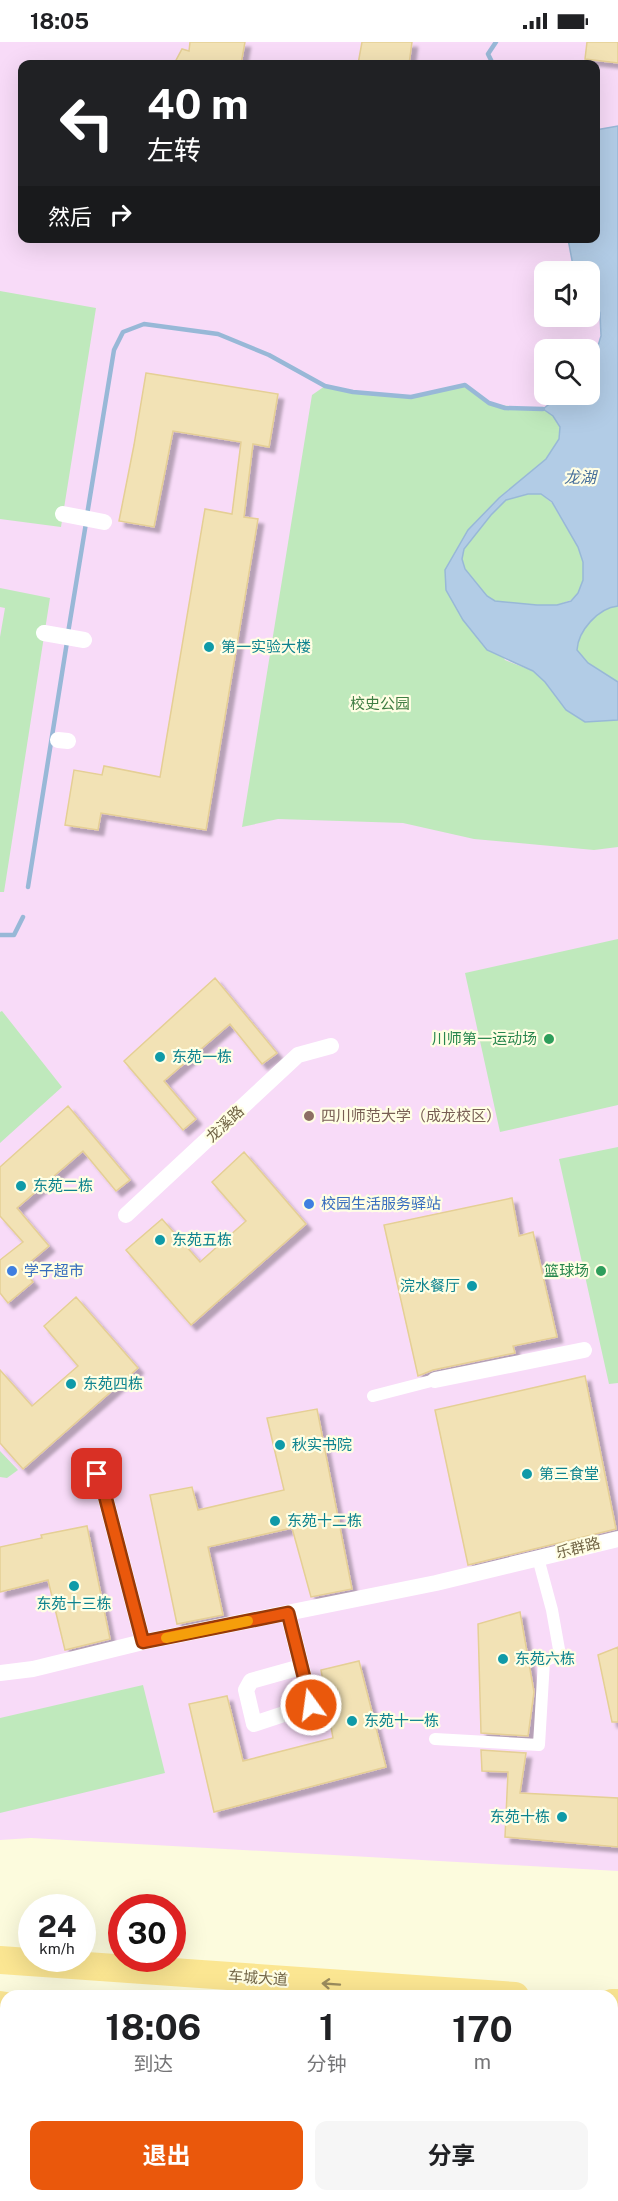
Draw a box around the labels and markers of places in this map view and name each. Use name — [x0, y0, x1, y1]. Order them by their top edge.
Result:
place label: 第一实验大楼 — [221, 638, 311, 655]
marker: 第一实验大楼 — [202, 640, 216, 654]
place label: 川师第一运动场 — [432, 1030, 537, 1047]
marker: 川师第一运动场 — [542, 1032, 556, 1046]
place label: 东苑一栋 — [172, 1048, 232, 1065]
marker: 东苑一栋 — [153, 1050, 167, 1064]
place label: 四川师范大学（成龙校区） — [321, 1107, 501, 1124]
marker: 四川师范大学（成龙校区） — [302, 1109, 316, 1123]
place label: 东苑二栋 — [33, 1177, 93, 1194]
marker: 东苑二栋 — [14, 1179, 28, 1193]
place label: 校园生活服务驿站 — [321, 1195, 441, 1212]
marker: 校园生活服务驿站 — [302, 1197, 316, 1211]
place label: 东苑五栋 — [172, 1231, 232, 1248]
marker: 东苑五栋 — [153, 1233, 167, 1247]
place label: 学子超市 — [24, 1262, 84, 1279]
place label: 篮球场 — [544, 1262, 589, 1279]
marker: 学子超市 — [5, 1264, 19, 1278]
marker: 篮球场 — [594, 1264, 608, 1278]
place label: 浣水餐厅 — [400, 1277, 460, 1294]
marker: 浣水餐厅 — [465, 1279, 479, 1293]
place label: 东苑四栋 — [83, 1375, 143, 1392]
marker: 东苑四栋 — [64, 1377, 78, 1391]
place label: 秋实书院 — [292, 1436, 352, 1453]
marker: 秋实书院 — [273, 1438, 287, 1452]
pin — [71, 1448, 122, 1499]
place label: 第三食堂 — [539, 1465, 599, 1482]
marker: 第三食堂 — [520, 1467, 534, 1481]
place label: 东苑十二栋 — [287, 1512, 362, 1529]
marker: 东苑十二栋 — [268, 1514, 282, 1528]
marker: 东苑十三栋 — [67, 1579, 81, 1593]
place label: 东苑十三栋 — [36, 1595, 112, 1612]
place label: 东苑六栋 — [515, 1650, 575, 1667]
marker: 东苑六栋 — [496, 1652, 510, 1666]
place label: 东苑十一栋 — [364, 1712, 439, 1729]
marker: 东苑十一栋 — [345, 1714, 359, 1728]
place label: 东苑十栋 — [490, 1808, 550, 1825]
marker: 东苑十栋 — [555, 1810, 569, 1824]

